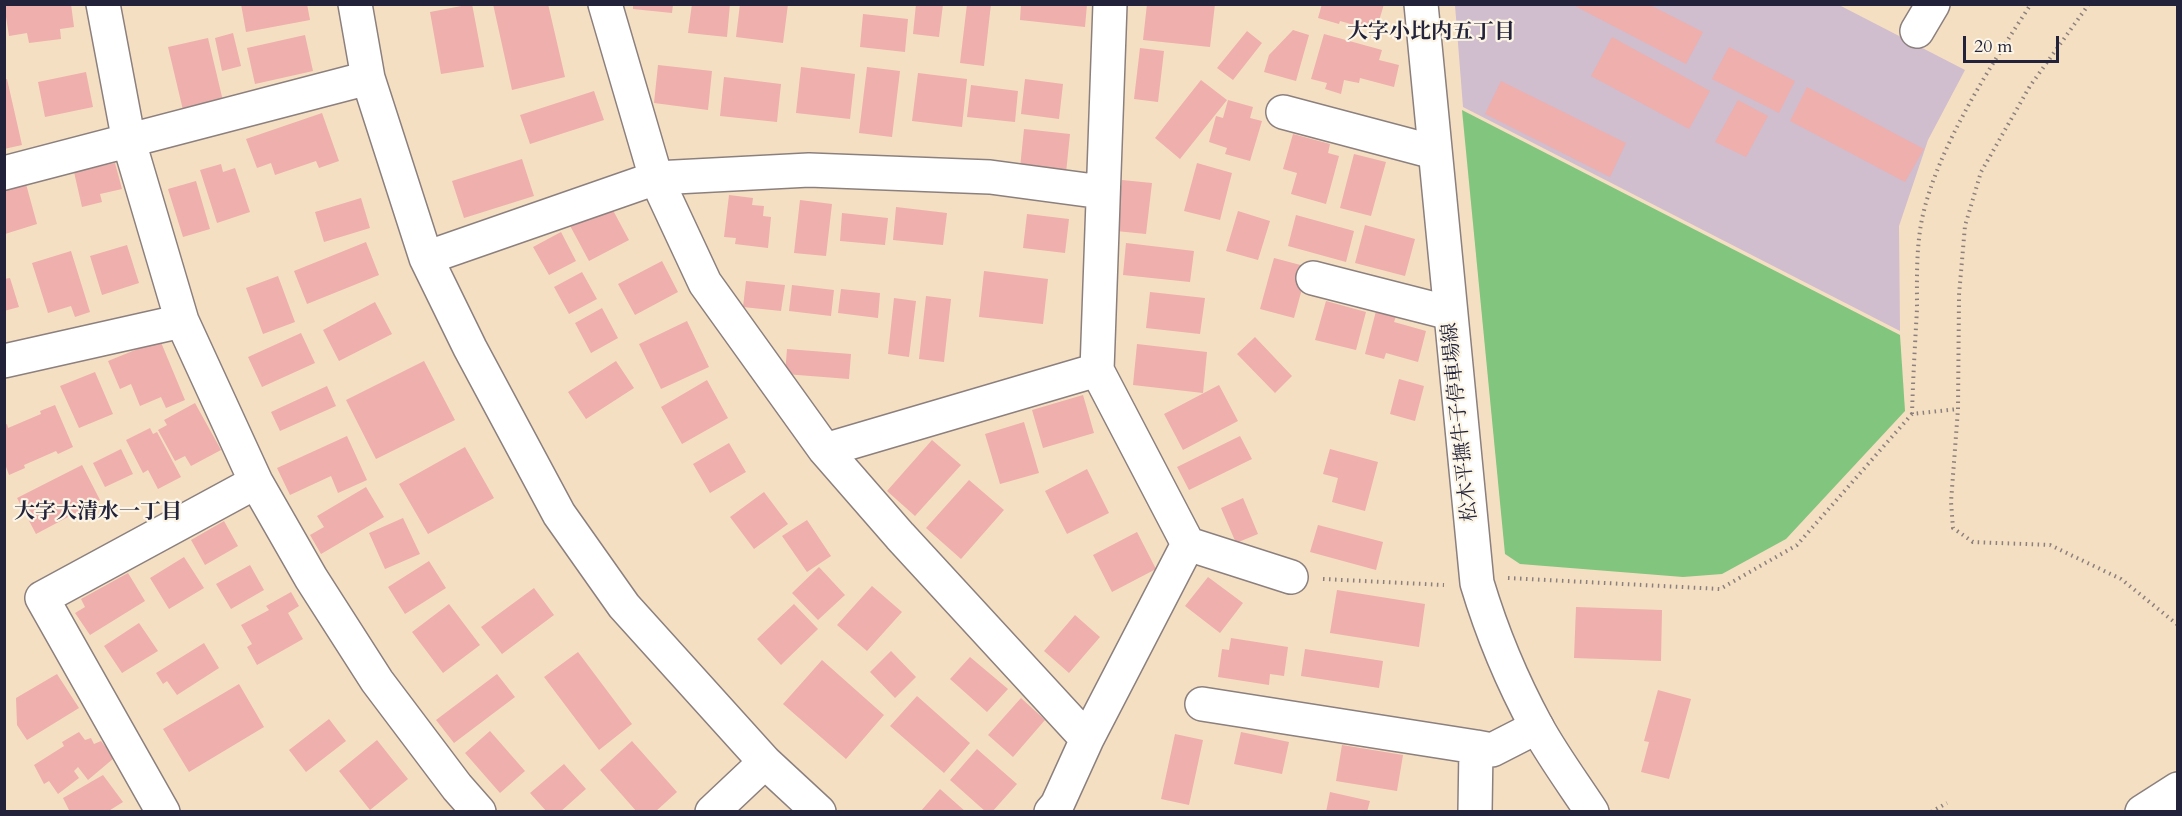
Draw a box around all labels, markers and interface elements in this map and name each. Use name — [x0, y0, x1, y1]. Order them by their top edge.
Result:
district label: 大字小比内五丁目 — [1347, 20, 1515, 46]
scale bar — [1966, 24, 2062, 62]
text: 20 m — [1974, 34, 2013, 59]
street label: 松木平撫牛子停車場線 — [1439, 321, 1483, 523]
district label: 大字大清水一丁目 — [14, 500, 182, 526]

